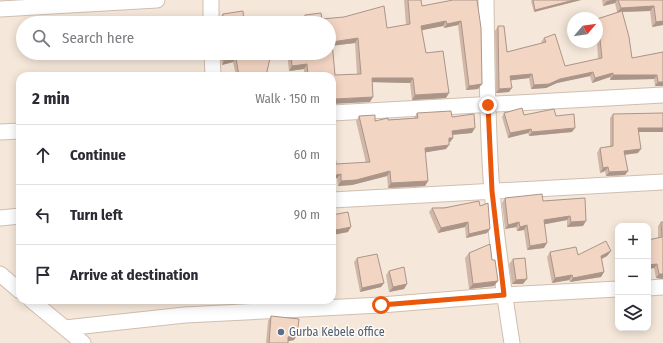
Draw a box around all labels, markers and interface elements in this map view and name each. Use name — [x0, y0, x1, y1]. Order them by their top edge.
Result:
north arrow — [567, 12, 603, 48]
search box — [16, 16, 336, 60]
icon: search — [30, 27, 52, 49]
text: Search here — [62, 29, 134, 47]
text: 2 min — [32, 88, 70, 109]
text: Walk · 150 m — [255, 91, 320, 106]
route end — [479, 96, 497, 114]
icon: ahead — [32, 144, 54, 166]
text: Continue — [70, 146, 126, 164]
text: 60 m — [294, 147, 320, 162]
icon: left — [32, 204, 54, 226]
text: Turn left — [70, 206, 123, 224]
text: 90 m — [294, 207, 320, 222]
map controls — [615, 223, 651, 331]
button: + — [615, 223, 651, 259]
button: − — [615, 259, 651, 295]
icon: arrive — [32, 264, 54, 286]
text: Arrive at destination — [70, 266, 198, 284]
button: layers — [615, 295, 651, 331]
route start — [372, 296, 390, 314]
place label: Gurba Kebele office — [289, 325, 385, 339]
marker: Gurba Kebele office — [276, 327, 286, 337]

